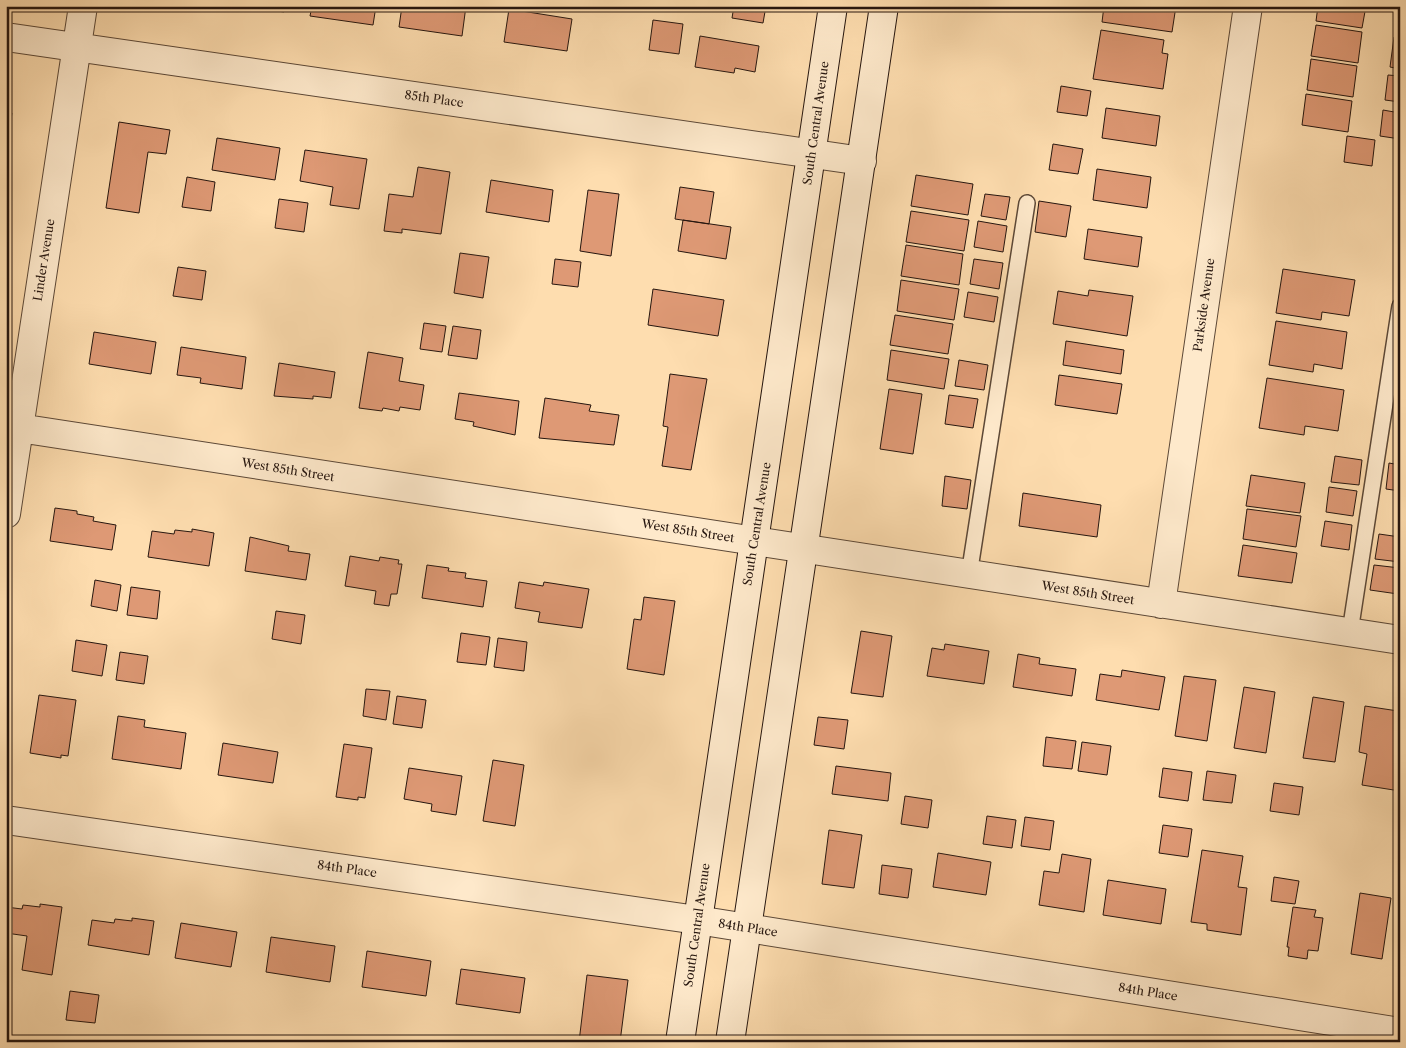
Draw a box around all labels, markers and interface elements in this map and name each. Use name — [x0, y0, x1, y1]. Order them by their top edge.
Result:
street label: South Central Avenue — [799, 60, 832, 186]
street label: 85th Place — [404, 87, 465, 110]
street label: Linder Avenue — [30, 217, 57, 302]
street label: Parkside Avenue — [1190, 257, 1218, 353]
street label: West 85th Street — [239, 455, 336, 484]
street label: South Central Avenue — [739, 461, 774, 587]
street label: West 85th Street — [639, 516, 736, 545]
street label: West 85th Street — [1039, 578, 1136, 607]
street label: 84th Place — [316, 857, 378, 880]
street label: South Central Avenue — [680, 862, 713, 988]
street label: 84th Place — [717, 915, 779, 940]
street label: 84th Place — [1117, 979, 1179, 1004]

